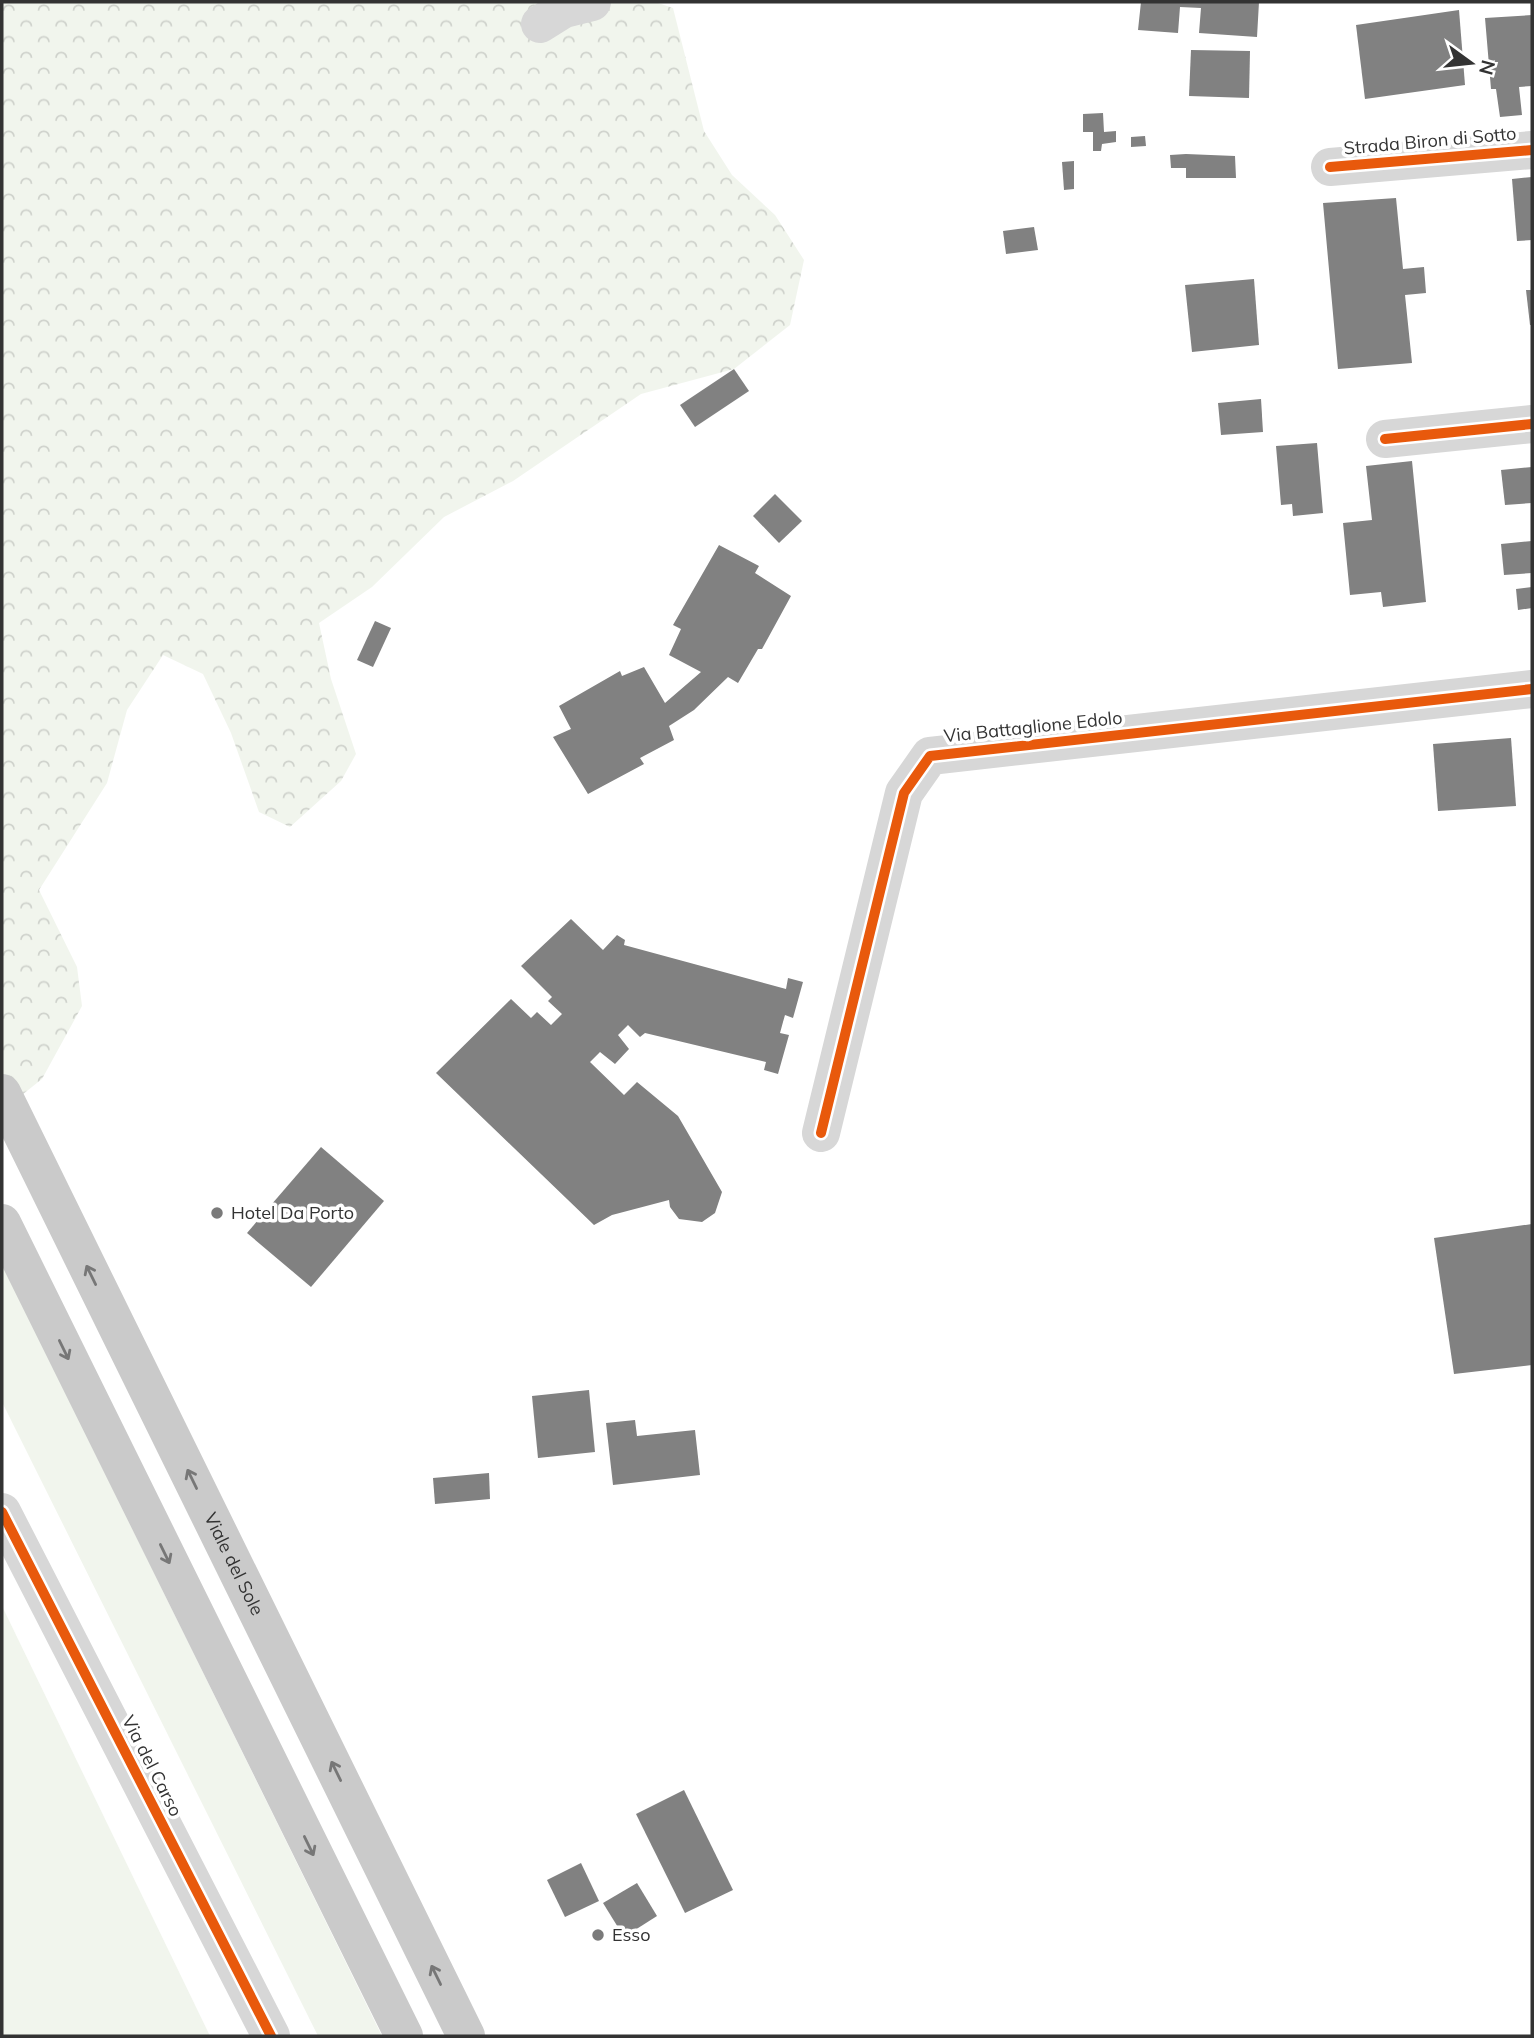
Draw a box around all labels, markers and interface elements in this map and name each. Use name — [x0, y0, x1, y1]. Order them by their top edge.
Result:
north arrow — [1436, 28, 1506, 98]
text: N — [1474, 57, 1501, 77]
street label: Strada Biron di Sotto — [1343, 121, 1517, 160]
street label: Via Battaglione Edolo — [943, 706, 1123, 747]
place label: Hotel Da Porto — [231, 1201, 354, 1224]
marker: Hotel Da Porto — [209, 1205, 225, 1221]
one-way arrow — [84, 1265, 98, 1286]
one-way arrow — [58, 1339, 72, 1360]
one-way arrow — [184, 1469, 198, 1490]
street label: Viale del Sole — [199, 1509, 269, 1619]
one-way arrow — [158, 1543, 172, 1564]
street label: Via del Carso — [117, 1711, 188, 1820]
one-way arrow — [328, 1761, 342, 1782]
one-way arrow — [302, 1835, 316, 1856]
place label: Esso — [612, 1923, 651, 1946]
marker: Esso — [590, 1927, 606, 1943]
one-way arrow — [429, 1965, 443, 1986]

